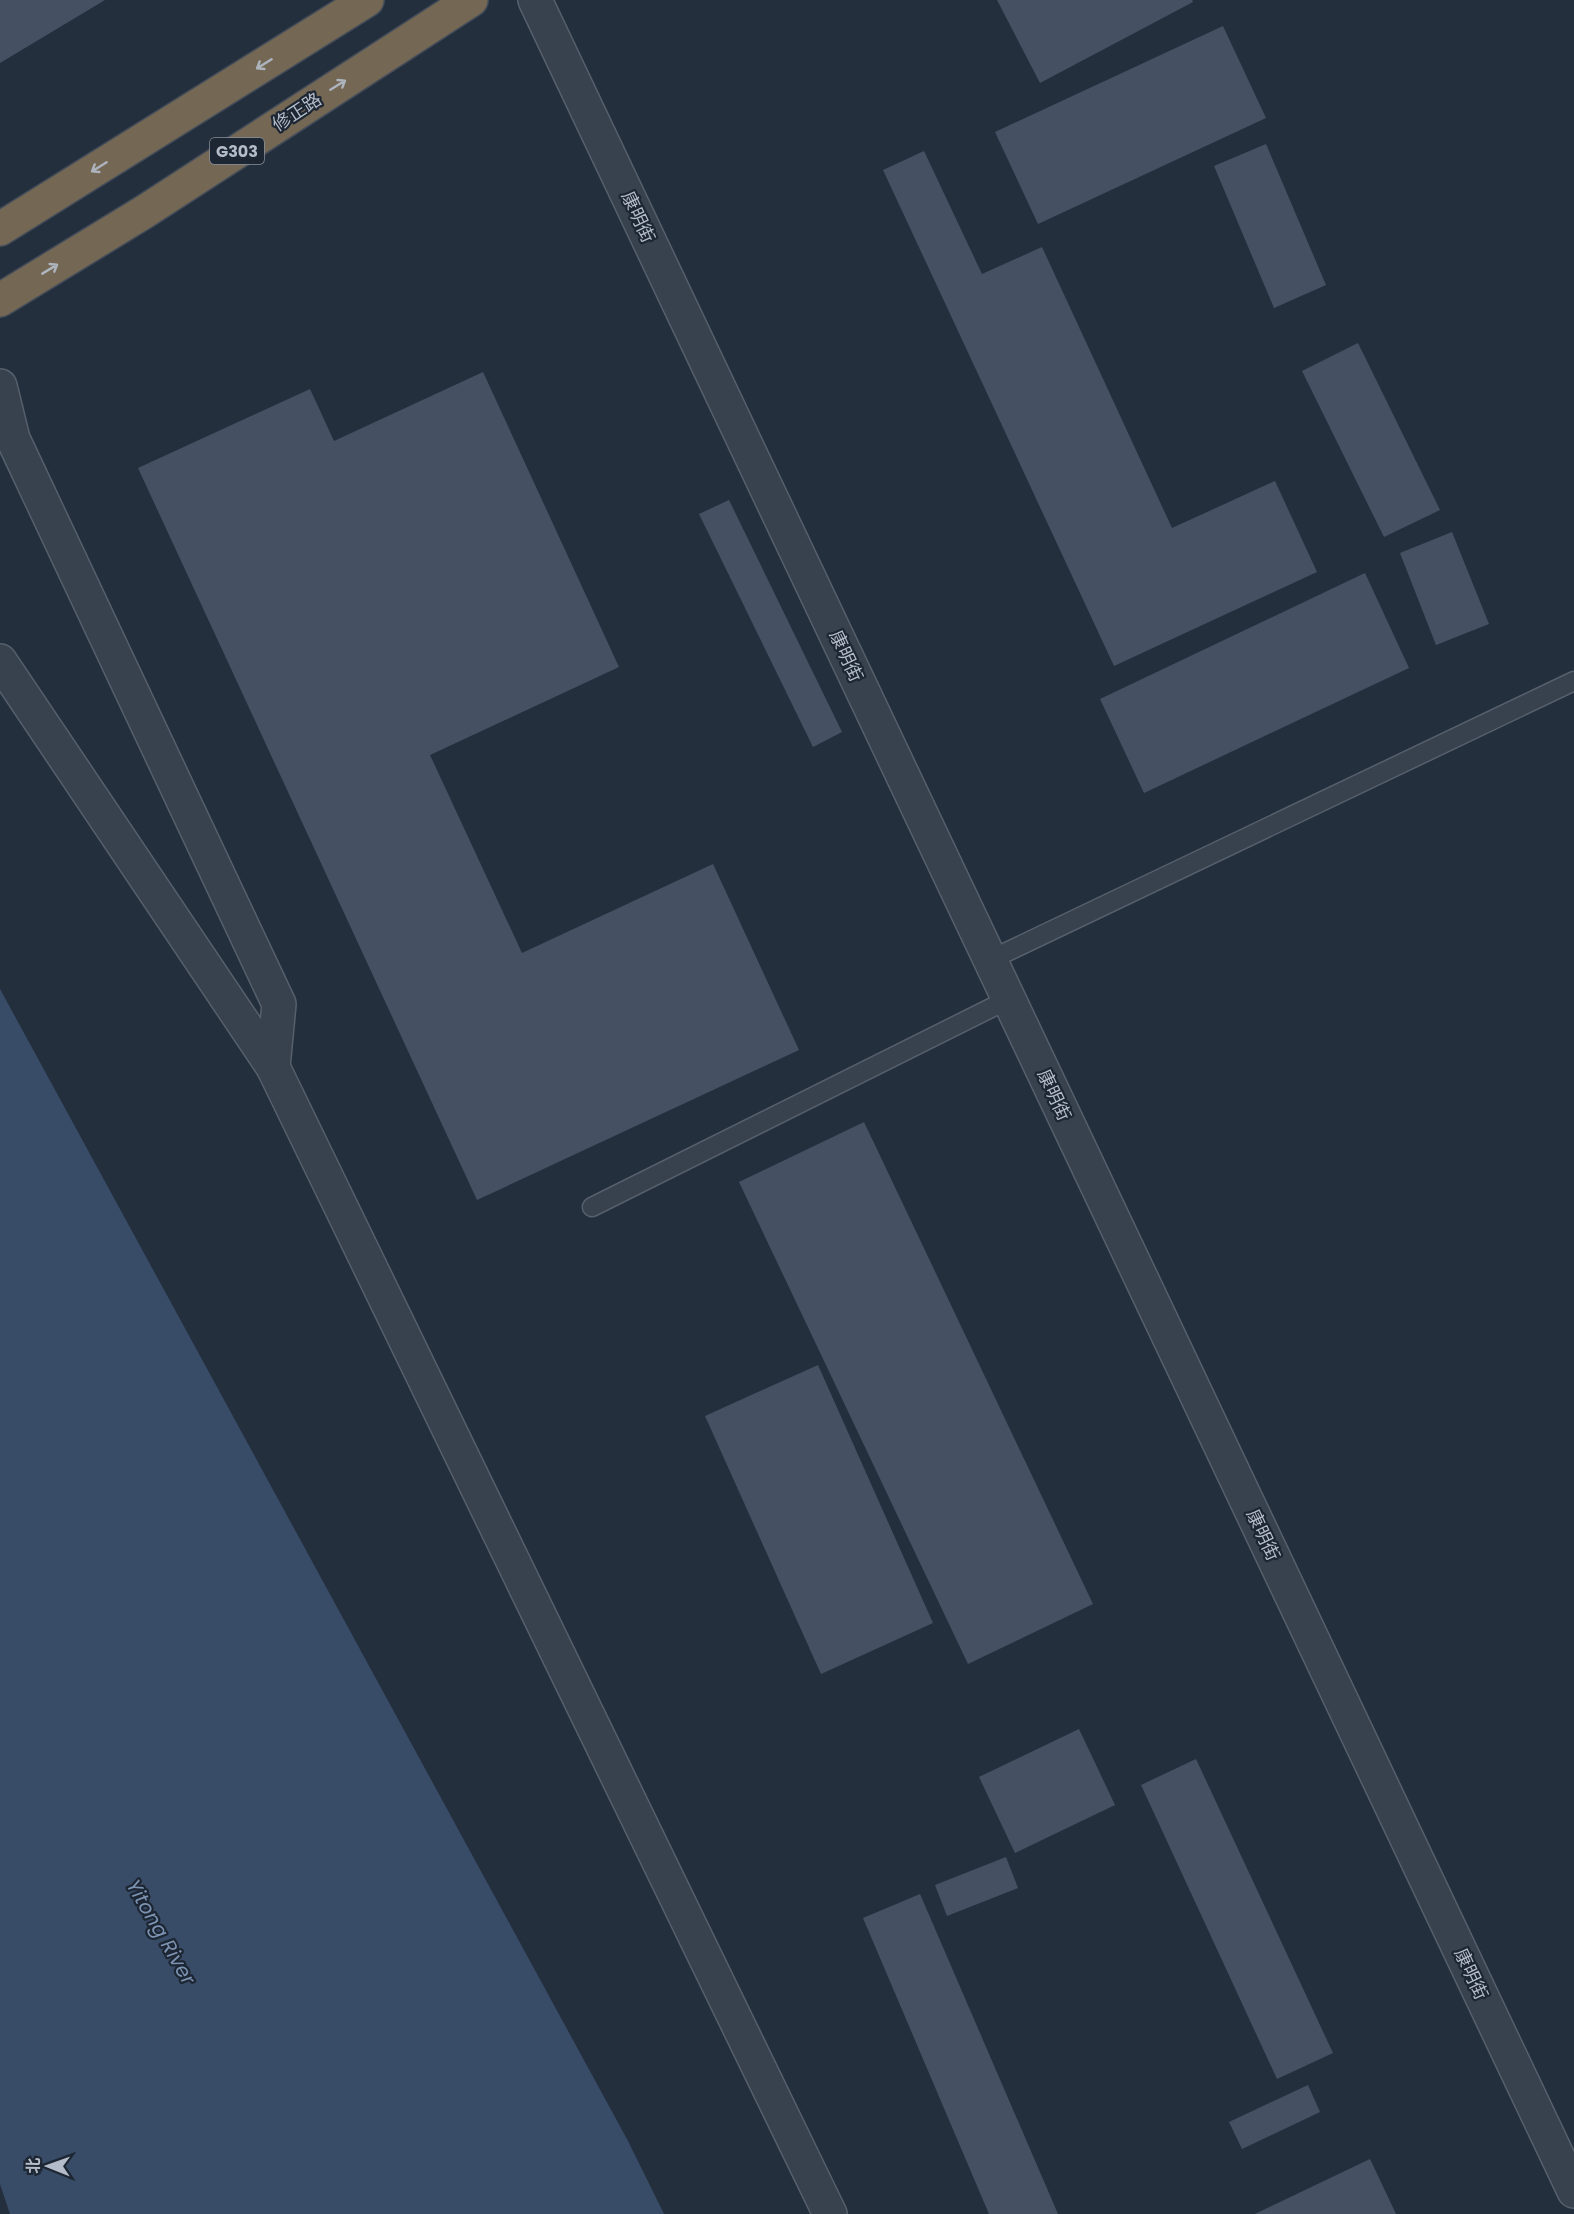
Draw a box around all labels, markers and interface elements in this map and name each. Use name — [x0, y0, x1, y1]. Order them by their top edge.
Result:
one-way arrow — [256, 59, 273, 71]
one-way arrow — [329, 79, 346, 91]
street label: 修正路 — [267, 86, 326, 137]
road number: G303 — [210, 138, 264, 164]
one-way arrow — [90, 161, 107, 174]
street label: 康明街 — [616, 187, 661, 247]
one-way arrow — [41, 263, 58, 275]
street label: 康明街 — [824, 626, 869, 686]
street label: 康明街 — [1032, 1065, 1077, 1125]
street label: 康明街 — [1241, 1505, 1286, 1565]
water label: Yitong River — [120, 1874, 203, 1990]
street label: 康明街 — [1449, 1944, 1494, 2004]
north arrow — [18, 2136, 78, 2196]
text: 北 — [22, 2158, 45, 2174]

